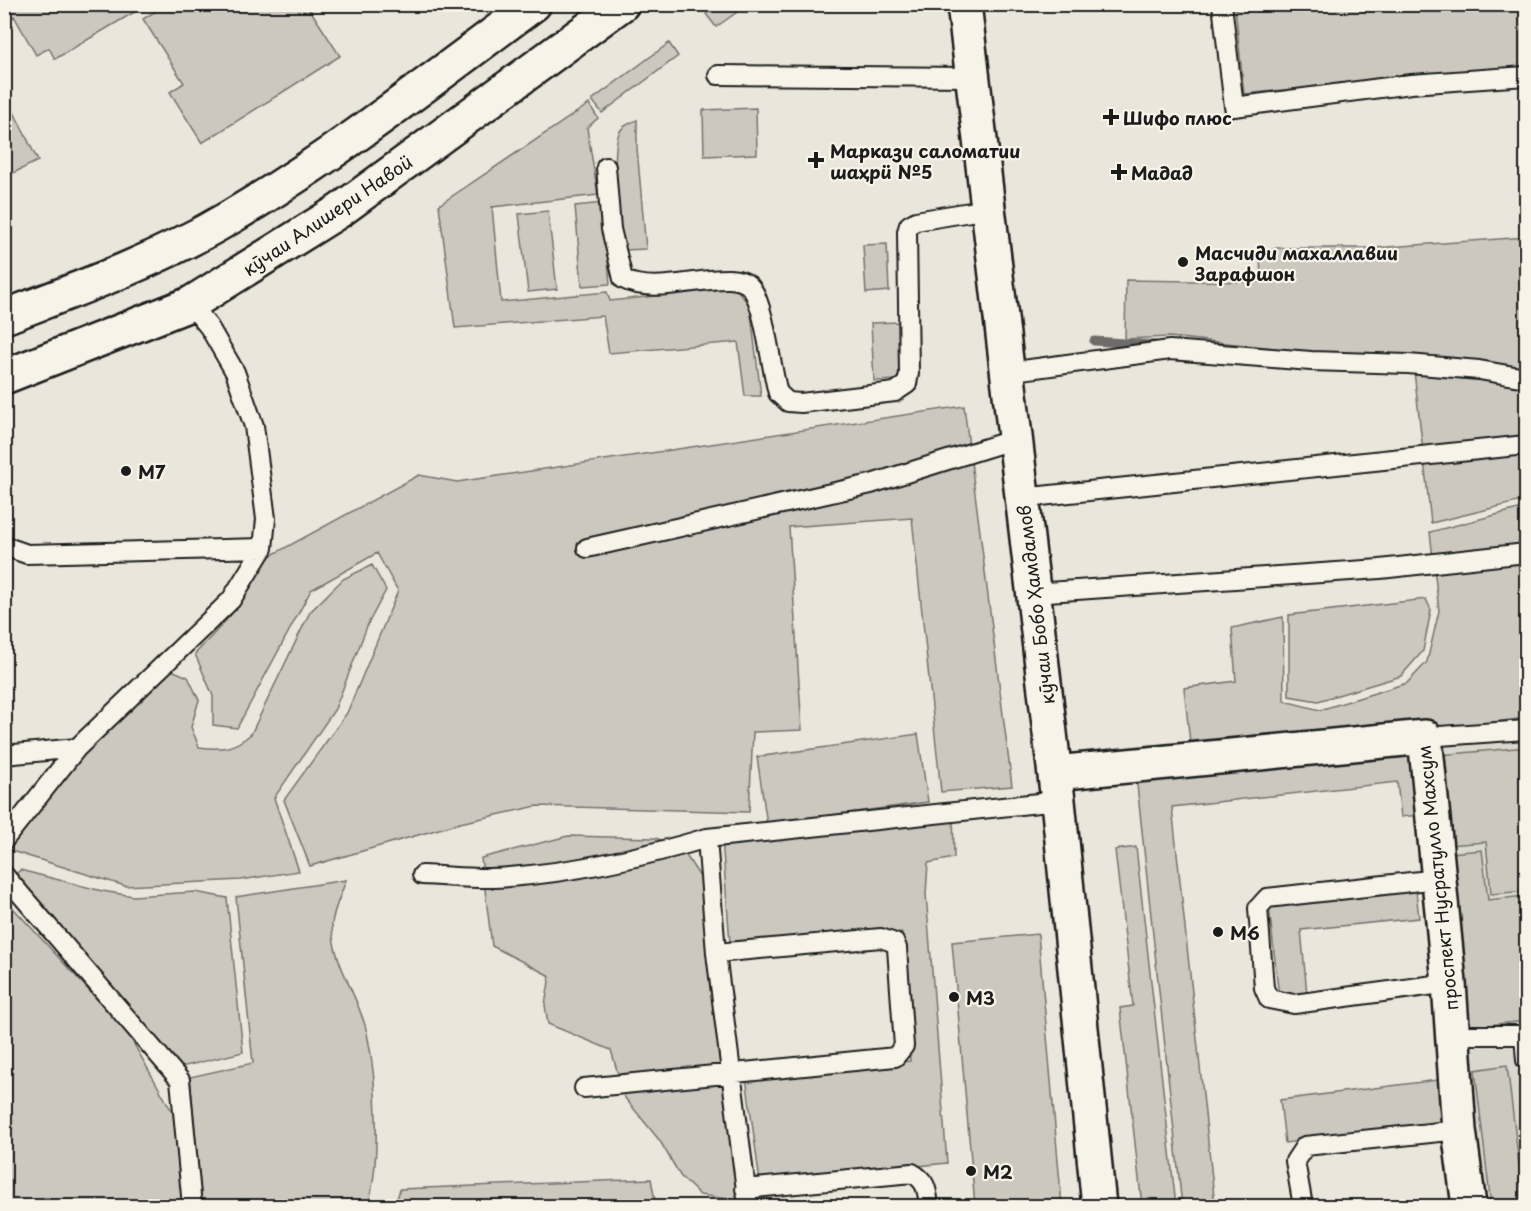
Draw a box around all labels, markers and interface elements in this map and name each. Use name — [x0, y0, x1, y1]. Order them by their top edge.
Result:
place label: Шифо плюс — [1123, 104, 1232, 131]
marker: Шифо плюс — [1104, 110, 1118, 124]
place label: Маркази саломатии шаҳрӣ №5 — [830, 137, 1021, 185]
street label: кӯчаи Алишери Навоӣ — [237, 148, 417, 282]
marker: Маркази саломатии шаҳрӣ №5 — [807, 151, 825, 169]
place label: Мадад — [1131, 159, 1193, 186]
marker: Мадад — [1112, 165, 1126, 179]
place label: Масчиди махаллавии Зарафшон — [1194, 239, 1398, 287]
marker: Масчиди махаллавии Зарафшон — [1176, 255, 1190, 269]
place label: М7 — [138, 458, 166, 485]
marker: М7 — [119, 464, 133, 478]
street label: кӯчаи Бобо Ҳамдамов — [1009, 504, 1061, 706]
street label: проспект Нусратулло Махсум — [1410, 744, 1464, 1012]
place label: М6 — [1230, 919, 1260, 946]
marker: М6 — [1211, 925, 1225, 939]
place label: М3 — [966, 984, 995, 1011]
marker: М3 — [947, 990, 961, 1004]
place label: М2 — [983, 1158, 1013, 1185]
marker: М2 — [964, 1164, 978, 1178]

